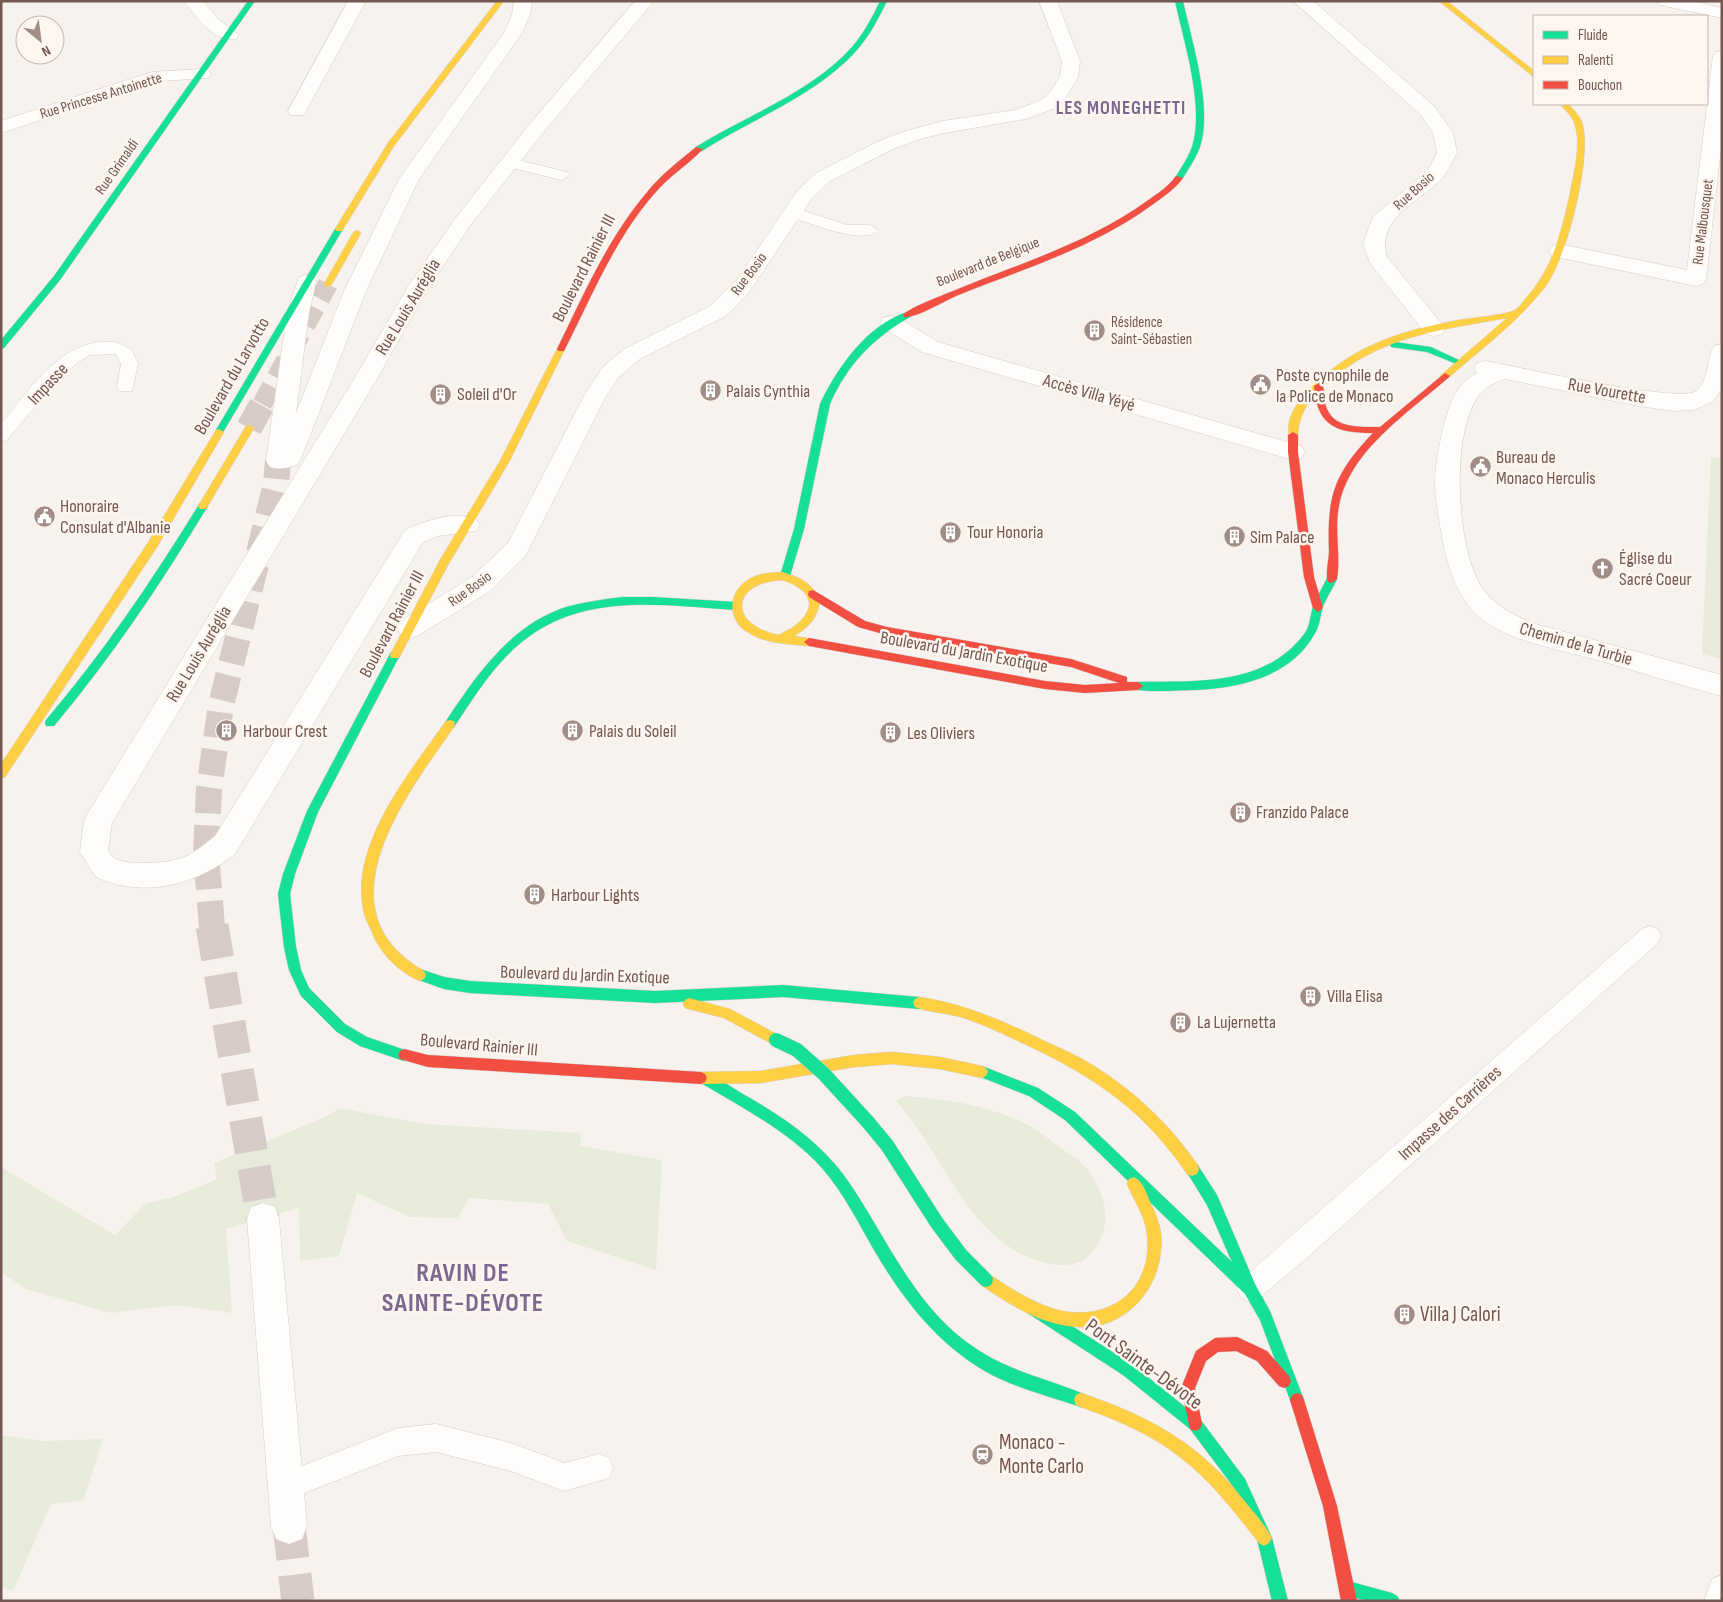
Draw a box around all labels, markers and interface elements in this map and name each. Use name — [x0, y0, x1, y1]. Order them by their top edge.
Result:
north arrow — [15, 15, 65, 65]
legend — [1533, 15, 1708, 105]
text: Fluide — [1578, 26, 1608, 45]
text: N — [39, 42, 53, 60]
text: Ralenti — [1578, 51, 1613, 70]
street label: Rue Princesse Antoinette — [38, 68, 164, 124]
text: Bouchon — [1578, 76, 1622, 95]
district label: LES MONEGHETTI — [1056, 97, 1186, 120]
street label: Rue Grimaldi — [91, 135, 143, 198]
street label: Rue Bosio — [1389, 168, 1439, 214]
street label: Rue Malbousquet — [1688, 178, 1718, 266]
street label: Boulevard Rainier III — [548, 211, 620, 325]
street label: Boulevard de Belgique — [934, 233, 1042, 291]
street label: Rue Bosio — [727, 249, 771, 299]
street label: Rue Louis Auréglia — [371, 255, 445, 359]
place label: Résidence Saint-Sébastien — [1111, 313, 1192, 349]
street label: Boulevard du Larvotto — [190, 314, 274, 438]
building icon: Résidence Saint-Sébastien — [1083, 319, 1107, 343]
street label: Impasse — [23, 359, 73, 409]
place label: Poste cynophile de la Police de Monaco — [1276, 365, 1394, 407]
street label: Accès Villa Yéyé — [1040, 370, 1137, 416]
public building icon: Poste cynophile de la Police de Monaco — [1248, 373, 1272, 397]
street label: Rue Vourette — [1566, 374, 1648, 408]
building icon: Palais Cynthia — [698, 379, 722, 403]
place label: Palais Cynthia — [726, 381, 810, 402]
building icon: Soleil d'Or — [429, 382, 453, 406]
place label: Soleil d'Or — [457, 384, 517, 405]
place label: Bureau de Monaco Herculis — [1496, 447, 1596, 489]
public building icon: Bureau de Monaco Herculis — [1468, 455, 1492, 479]
place label: Honoraire Consulat d'Albanie — [60, 496, 171, 538]
public building icon: Honoraire Consulat d'Albanie — [32, 504, 56, 528]
building icon: Tour Honoria — [939, 520, 963, 544]
place label: Tour Honoria — [967, 522, 1043, 543]
building icon: Sim Palace — [1222, 525, 1246, 549]
place label: Sim Palace — [1250, 527, 1314, 548]
place label: Église du Sacré Coeur — [1619, 548, 1692, 590]
church icon: Église du Sacré Coeur — [1591, 556, 1615, 580]
street label: Boulevard Rainier III — [355, 567, 429, 681]
street label: Rue Bosio — [445, 567, 495, 611]
street label: Rue Louis Auréglia — [162, 602, 236, 706]
street label: Chemin de la Turbie — [1517, 618, 1635, 670]
street label: Boulevard du Jardin Exotique — [879, 627, 1049, 677]
building icon: Harbour Crest — [215, 719, 239, 743]
building icon: Palais du Soleil — [561, 719, 585, 743]
place label: Harbour Crest — [243, 721, 328, 742]
place label: Palais du Soleil — [589, 721, 677, 742]
building icon: Les Oliviers — [879, 721, 903, 745]
place label: Les Oliviers — [907, 723, 975, 744]
building icon: Franzido Palace — [1228, 800, 1252, 824]
place label: Franzido Palace — [1256, 802, 1349, 823]
building icon: Harbour Lights — [523, 883, 547, 907]
place label: Harbour Lights — [551, 885, 640, 906]
street label: Boulevard du Jardin Exotique — [500, 962, 670, 988]
building icon: Villa Elisa — [1299, 984, 1323, 1008]
place label: Villa Elisa — [1327, 986, 1383, 1007]
building icon: La Lujernetta — [1169, 1010, 1193, 1034]
place label: La Lujernetta — [1197, 1012, 1276, 1033]
street label: Boulevard Rainier III — [419, 1029, 539, 1061]
street label: Impasse des Carrières — [1394, 1061, 1506, 1165]
district label: RAVIN DE SAINTE-DÉVOTE — [382, 1258, 544, 1319]
building icon: Villa J Calori — [1392, 1302, 1416, 1326]
place label: Villa J Calori — [1420, 1302, 1501, 1327]
street label: Pont Sainte-Dévote — [1080, 1313, 1208, 1415]
place label: Monaco - Monte Carlo — [999, 1430, 1084, 1479]
station icon: Monaco - Monte Carlo — [971, 1442, 995, 1466]

